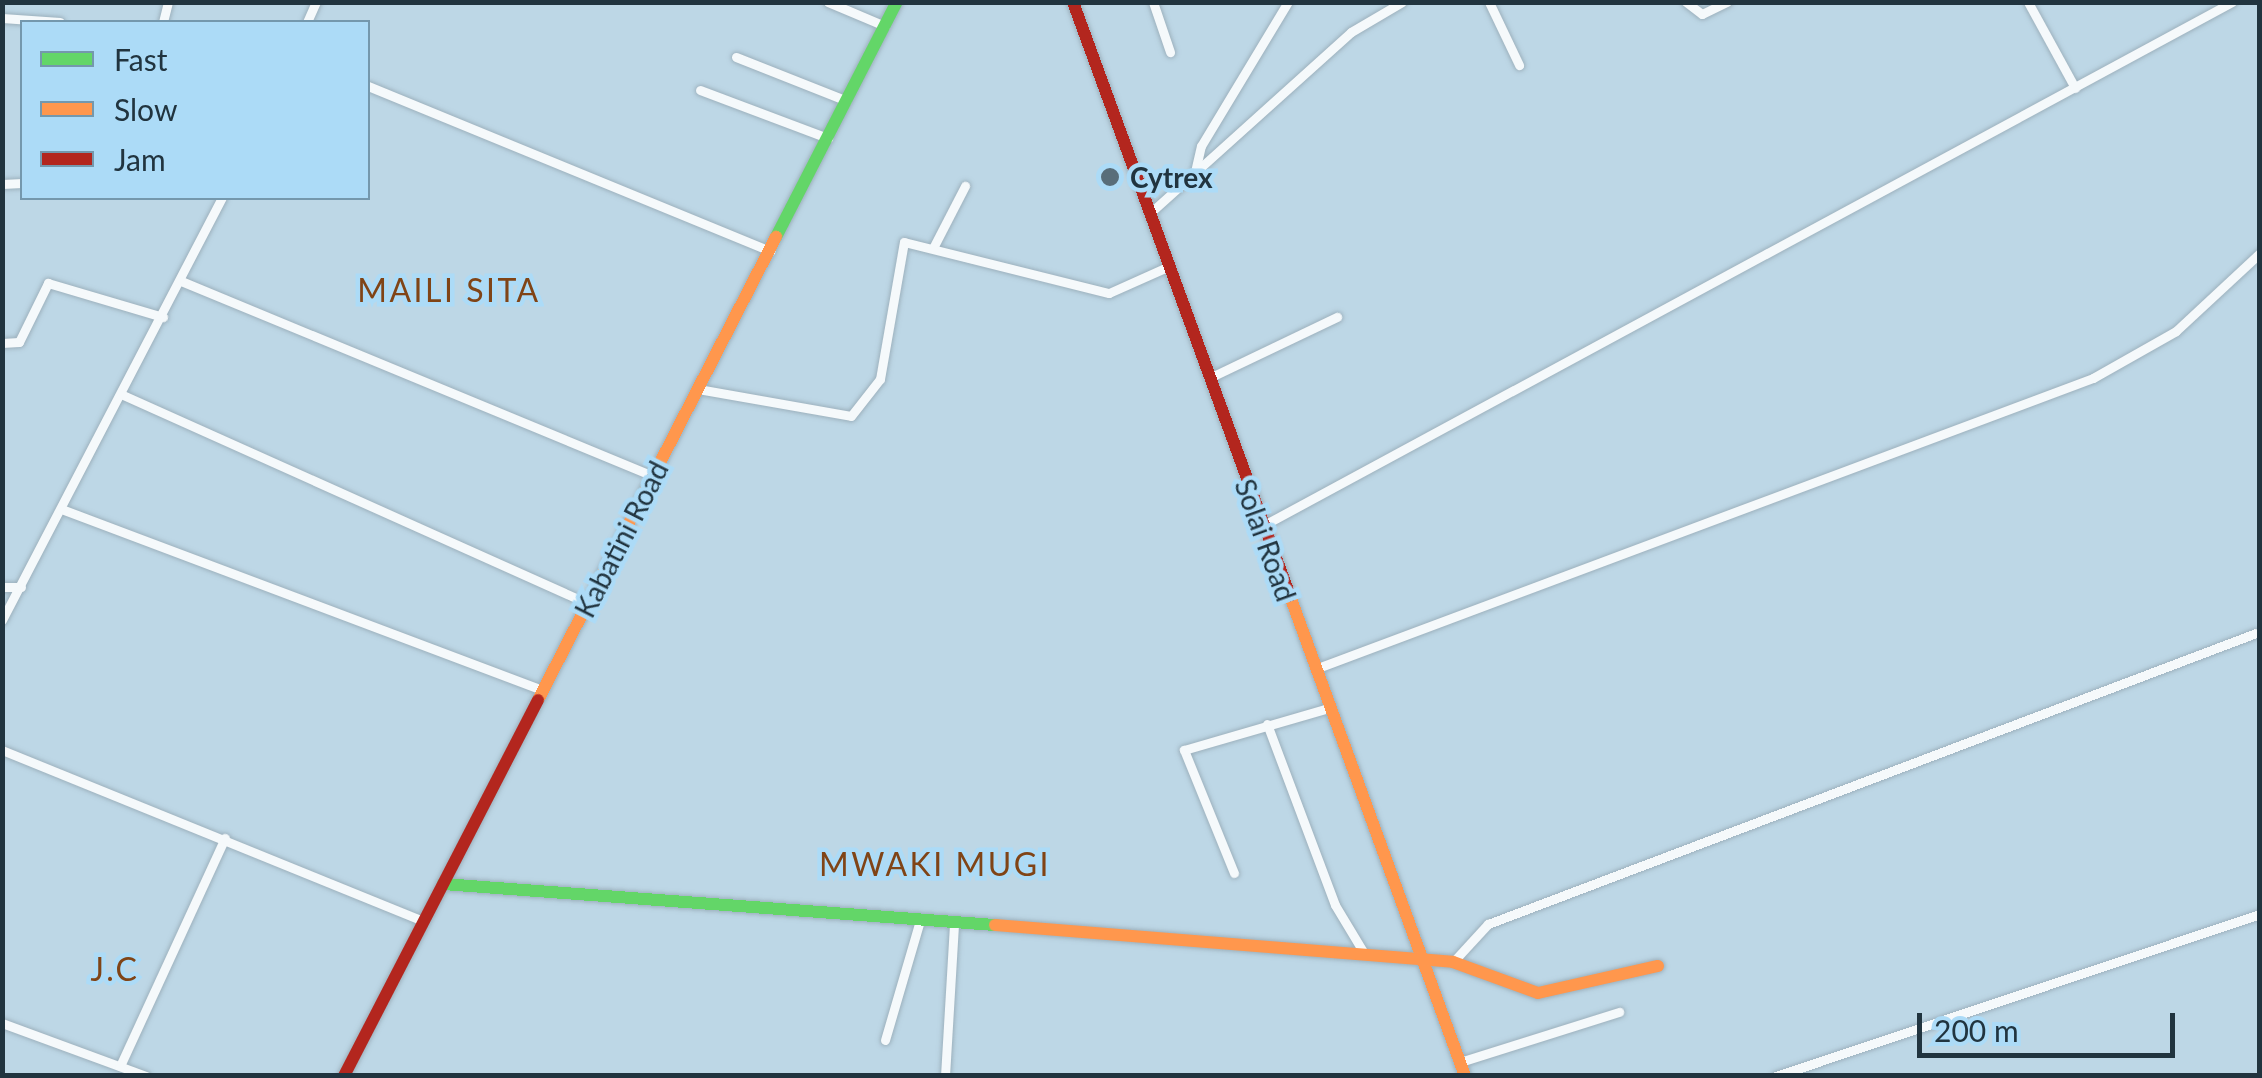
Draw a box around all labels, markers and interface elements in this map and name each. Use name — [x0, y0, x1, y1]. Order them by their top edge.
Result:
legend — [20, 20, 370, 200]
text: Fast — [114, 41, 168, 77]
text: Slow — [114, 91, 177, 127]
text: Jam — [114, 141, 166, 177]
place label: Cytrex — [1130, 160, 1213, 194]
marker: Cytrex — [1099, 166, 1121, 188]
district label: MAILI SITA — [357, 271, 541, 309]
street label: Kabatini Road — [567, 455, 675, 623]
street label: Solai Road — [1228, 474, 1304, 606]
district label: MWAKI MUGI — [819, 845, 1051, 883]
district label: J.C — [91, 950, 139, 988]
scale bar — [1922, 993, 2180, 1055]
text: 200 m — [1934, 1012, 2019, 1048]

